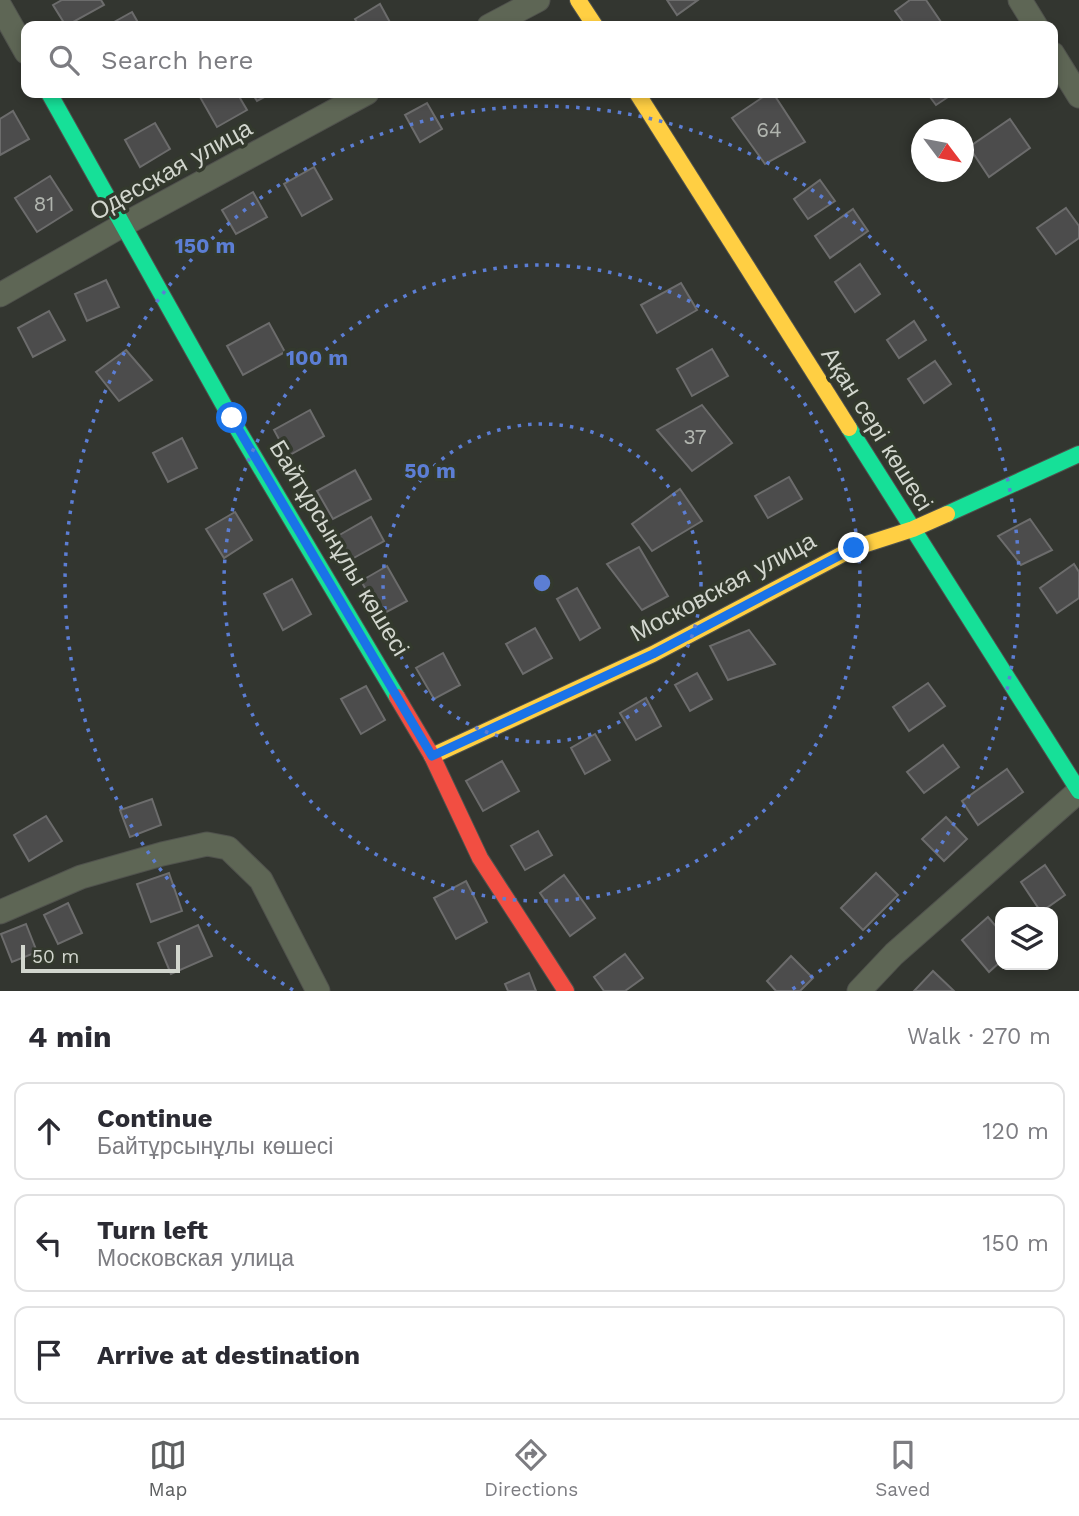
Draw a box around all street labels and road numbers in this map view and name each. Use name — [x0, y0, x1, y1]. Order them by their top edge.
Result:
street label: Одесская улица — [85, 114, 258, 226]
street label: Ақан сері көшесі — [816, 342, 938, 516]
street label: Байтұрсынұлы көшесі — [264, 435, 414, 661]
street label: Московская улица — [626, 526, 821, 648]

